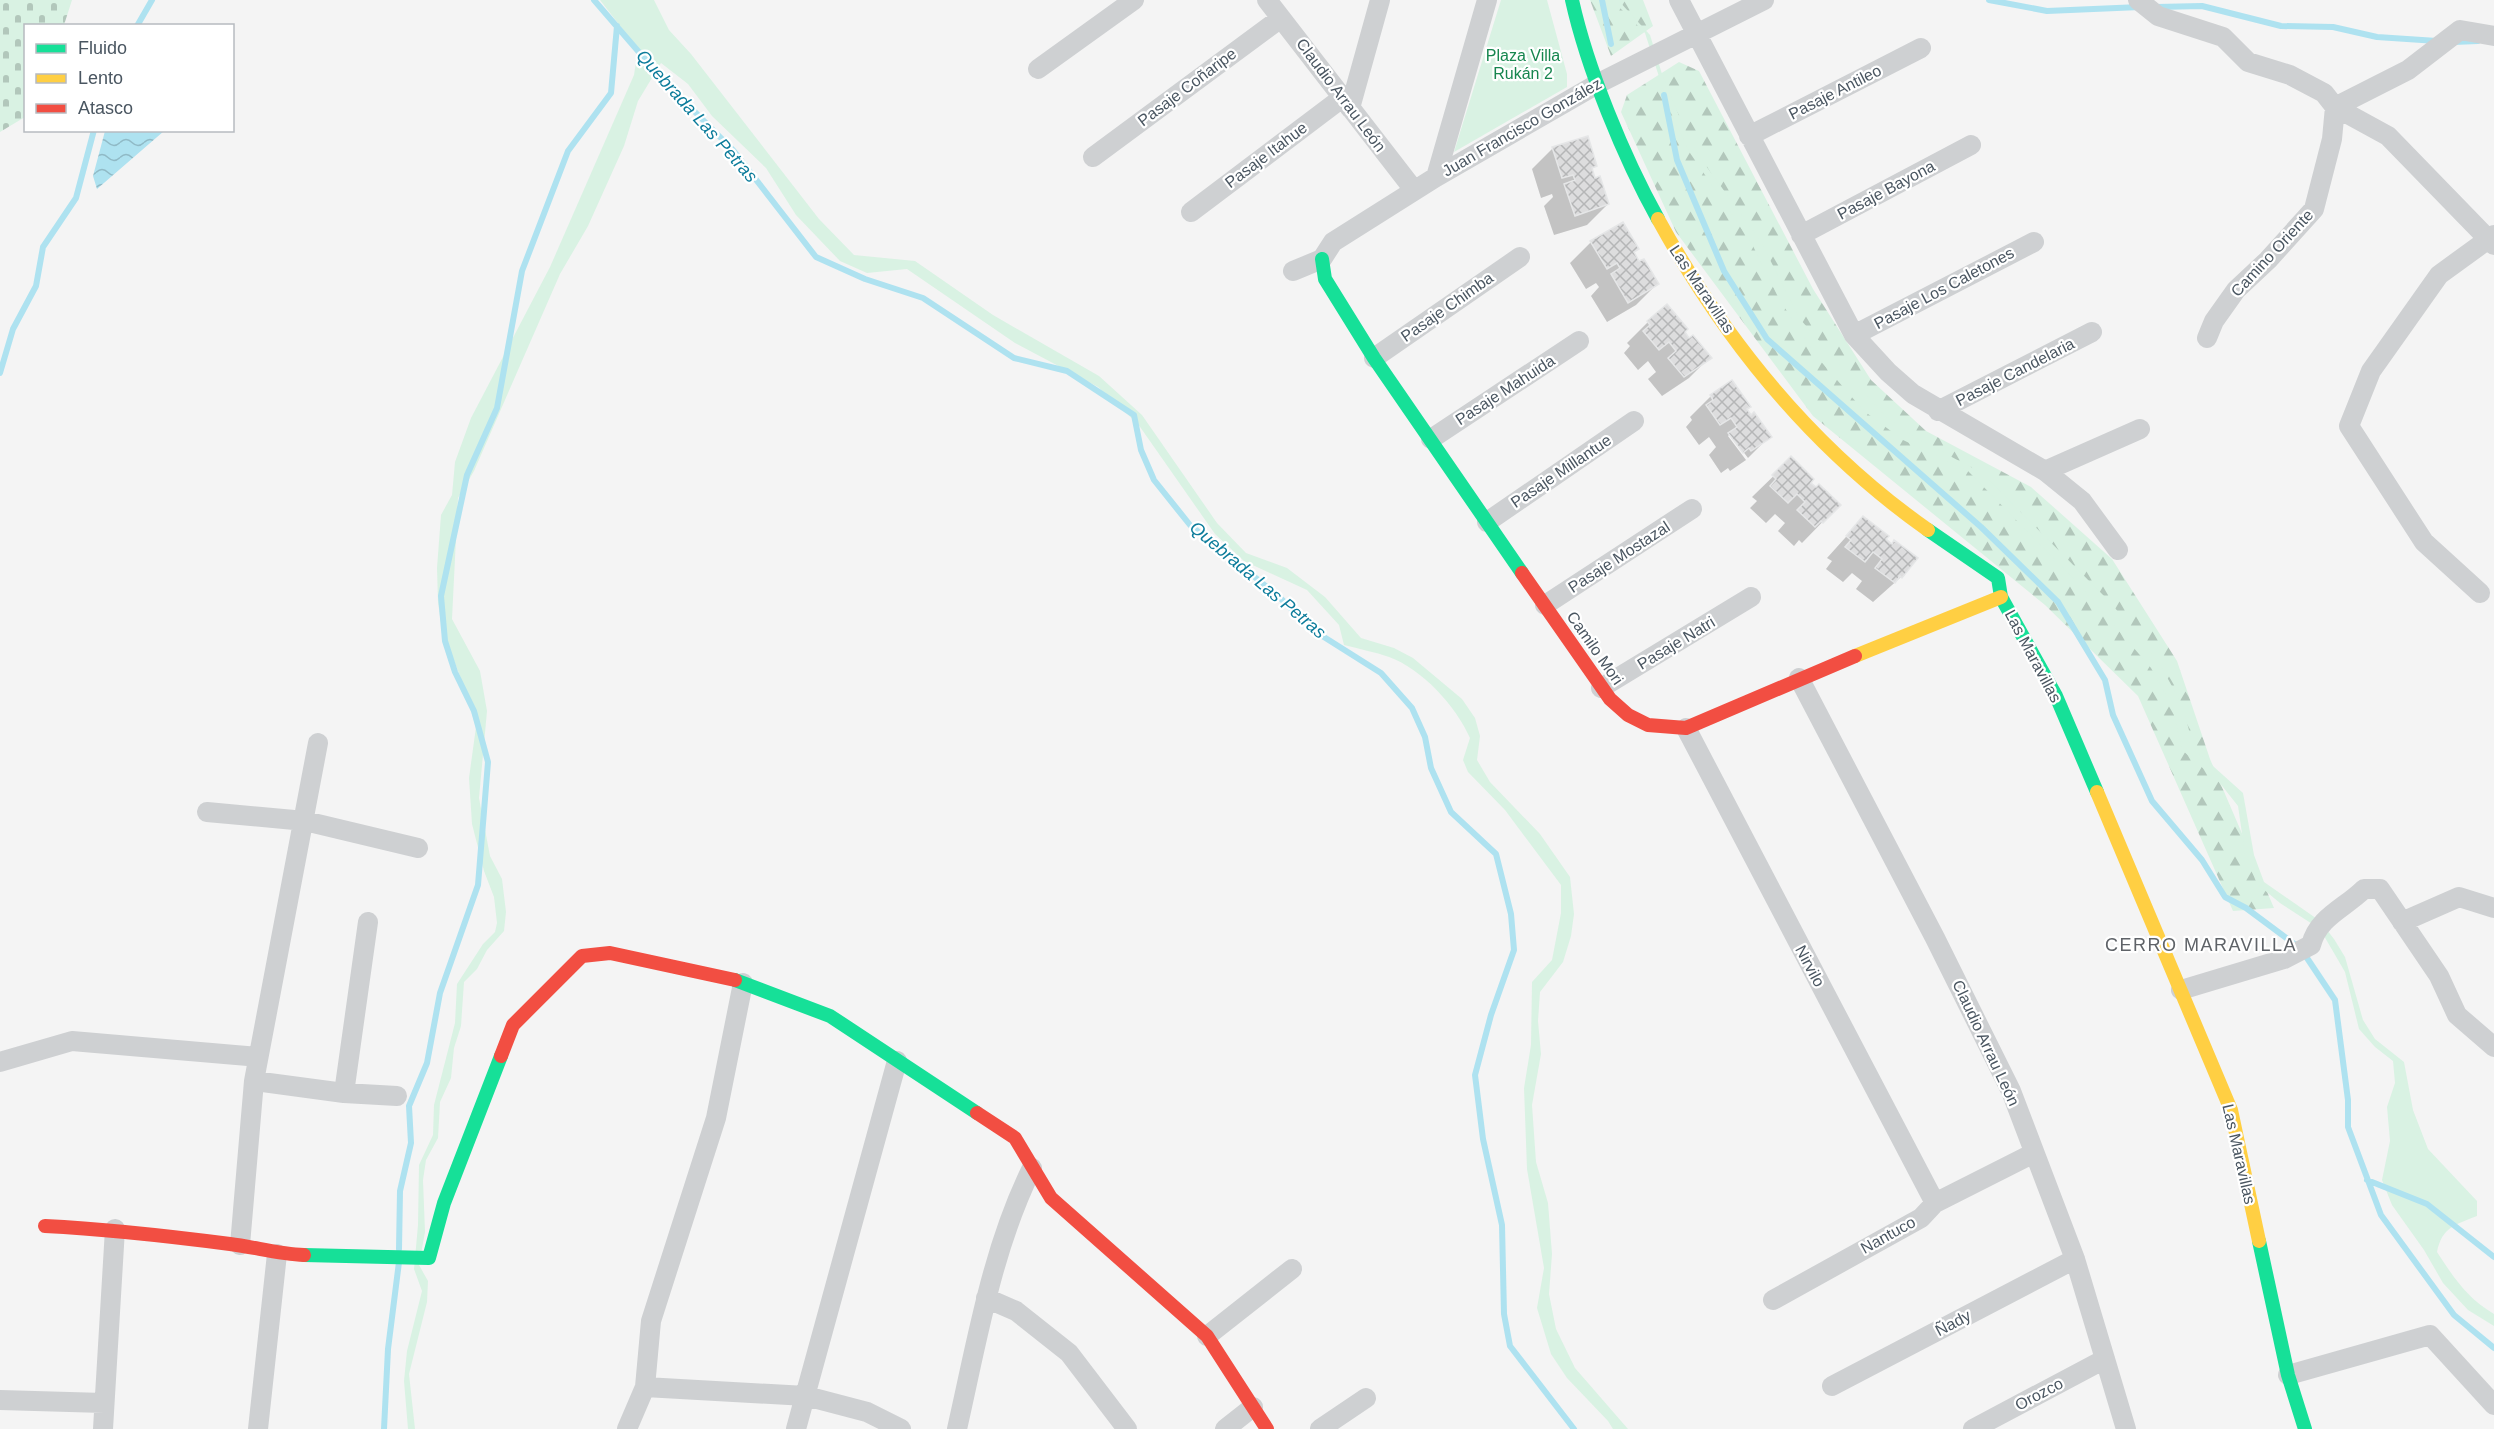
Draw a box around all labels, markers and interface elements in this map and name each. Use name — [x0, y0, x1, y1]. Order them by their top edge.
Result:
legend — [24, 24, 234, 132]
street label: Claudio Arrau León — [1293, 35, 1389, 155]
text: Fluido — [78, 38, 127, 58]
street label: Pasaje Coñaripe — [1135, 45, 1239, 129]
water label: Quebrada Las Petras — [632, 46, 762, 186]
park label: Plaza Villa Rukán 2 — [1486, 47, 1560, 82]
street label: Pasaje Antileo — [1786, 61, 1884, 123]
text: Lento — [78, 68, 123, 88]
street label: Juan Francisco González — [1440, 75, 1604, 179]
text: Atasco — [78, 98, 133, 118]
street label: Pasaje Itahue — [1222, 119, 1310, 191]
street label: Pasaje Bayona — [1834, 157, 1938, 223]
street label: Camino Oriente — [2228, 206, 2316, 300]
street label: Las Maravillas — [1666, 242, 1738, 336]
street label: Pasaje Los Caletones — [1871, 244, 2017, 332]
street label: Pasaje Chimba — [1398, 269, 1496, 345]
street label: Pasaje Candelaria — [1953, 335, 2077, 409]
street label: Pasaje Mahuida — [1452, 352, 1558, 428]
street label: Pasaje Millantue — [1508, 431, 1614, 511]
water label: Quebrada Las Petras — [1186, 517, 1330, 643]
street label: Pasaje Mostazal — [1565, 518, 1673, 596]
street label: Las Maravillas — [2001, 607, 2065, 705]
street label: Camilo Mori — [1564, 608, 1626, 688]
street label: Pasaje Natri — [1634, 613, 1718, 673]
district label: CERRO MARAVILLA — [2105, 935, 2297, 955]
street label: Nirvilo — [1792, 942, 1828, 990]
street label: Claudio Arrau León — [1949, 977, 2023, 1109]
street label: Las Maravillas — [2219, 1102, 2259, 1206]
street label: Nantuco — [1858, 1213, 1918, 1257]
street label: Ñady — [1932, 1305, 1973, 1339]
street label: Orozco — [2012, 1374, 2066, 1414]

